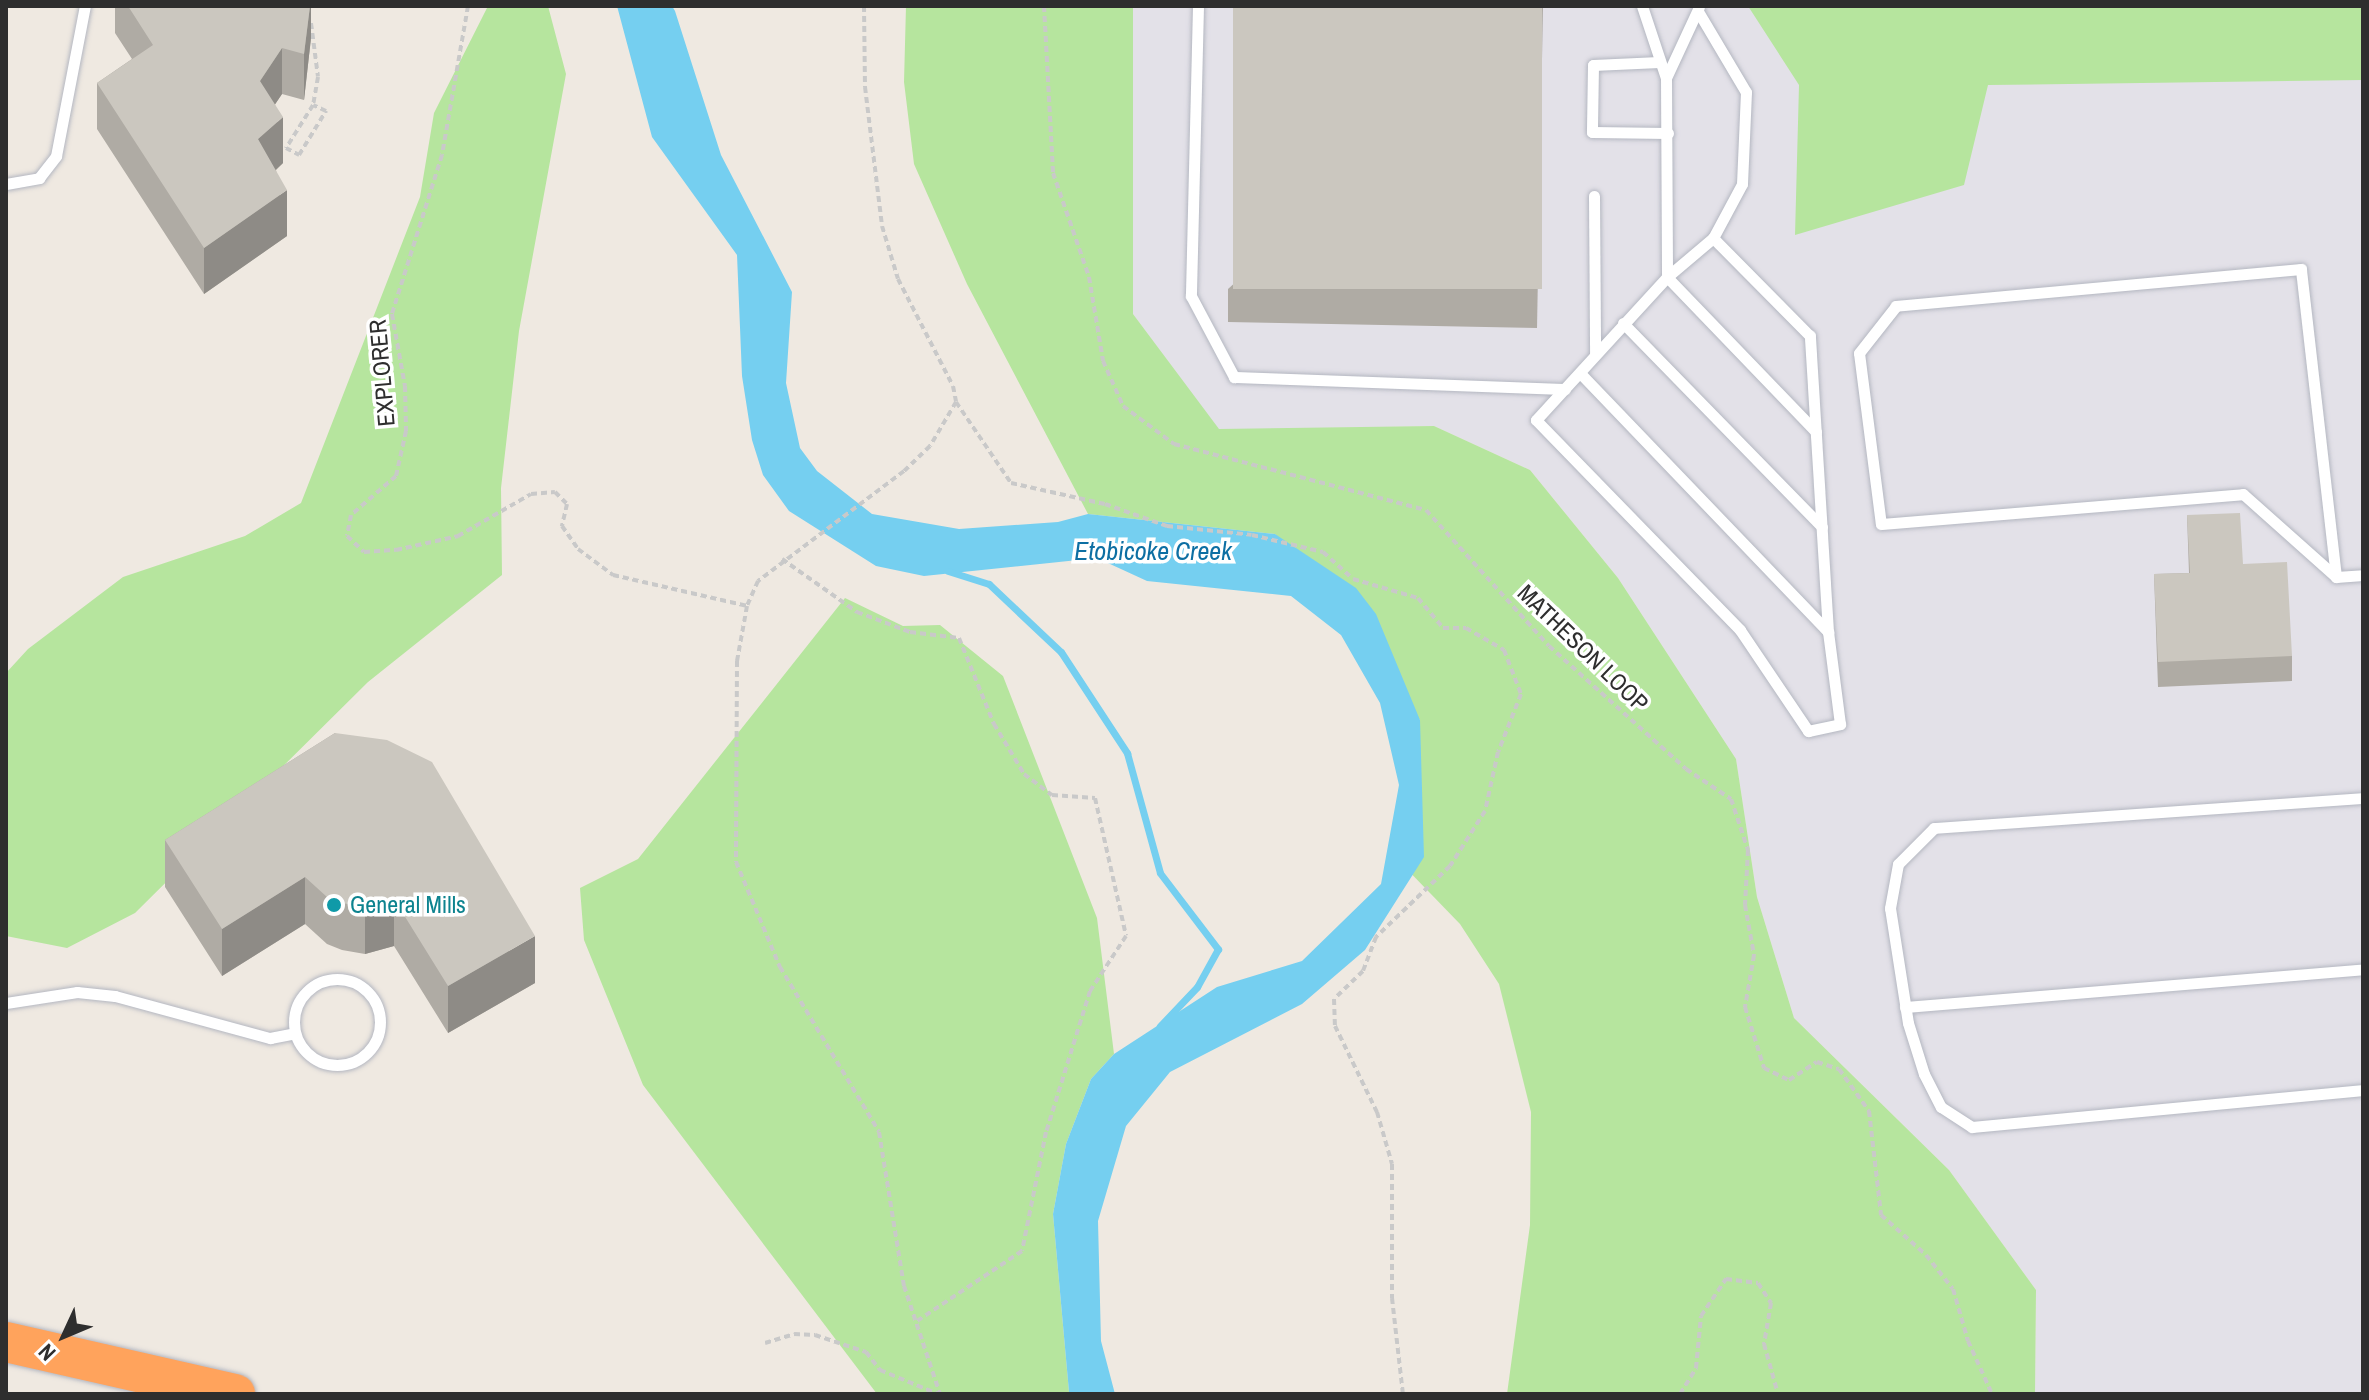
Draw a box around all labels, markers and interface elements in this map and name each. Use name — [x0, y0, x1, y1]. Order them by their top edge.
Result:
street label: EXPLORER — [363, 318, 401, 428]
water label: Etobicoke Creek — [1074, 535, 1232, 567]
street label: MATHESON LOOP — [1512, 579, 1654, 717]
place label: General Mills — [350, 891, 466, 919]
marker: General Mills — [325, 896, 343, 914]
north arrow — [24, 1296, 104, 1376]
text: N — [31, 1338, 62, 1368]

